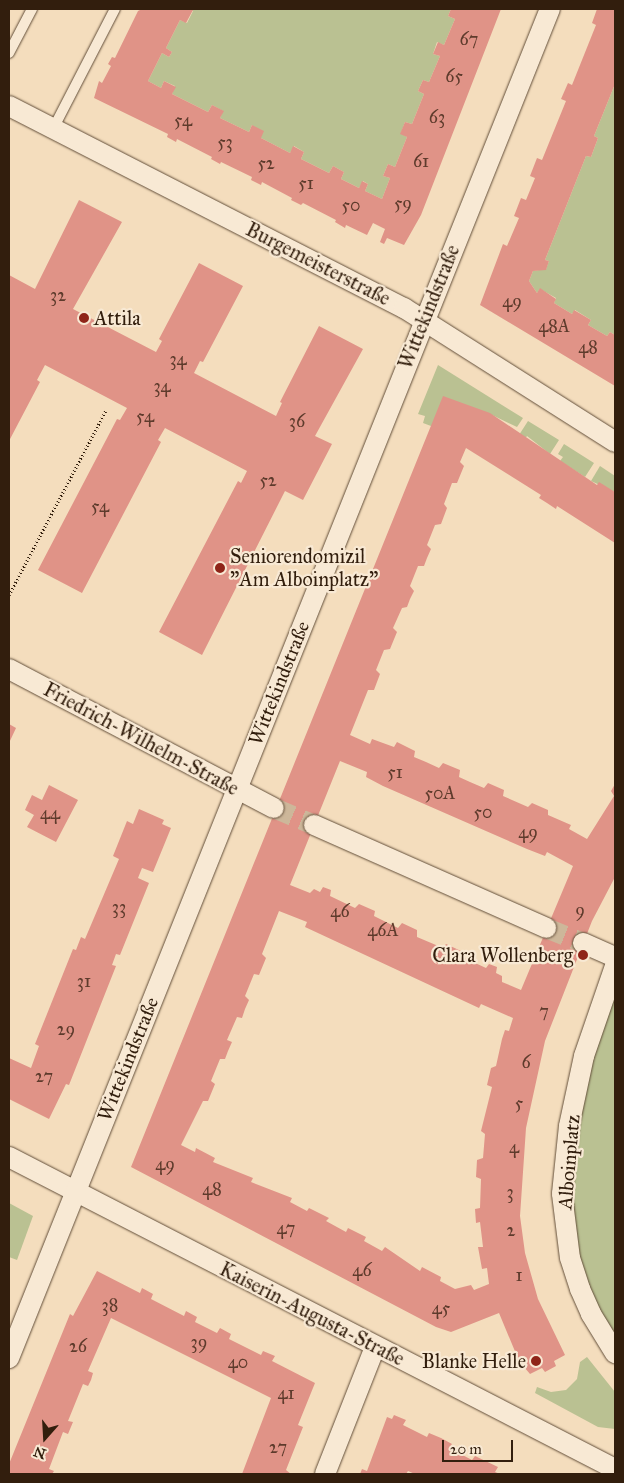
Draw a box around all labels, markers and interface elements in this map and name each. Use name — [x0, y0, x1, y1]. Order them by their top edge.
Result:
house number: 67 — [460, 28, 478, 50]
house number: 65 — [445, 65, 463, 87]
house number: 63 — [429, 106, 445, 128]
house number: 54 — [174, 109, 192, 131]
house number: 53 — [217, 131, 233, 153]
house number: 61 — [413, 150, 429, 172]
house number: 52 — [257, 152, 275, 174]
house number: 51 — [298, 172, 314, 194]
house number: 59 — [394, 192, 412, 214]
house number: 50 — [342, 194, 360, 216]
street label: Burgemeisterstraße — [242, 217, 394, 311]
street label: Wittekindstraße — [393, 242, 465, 372]
house number: 32 — [50, 284, 66, 306]
house number: 49 — [502, 290, 522, 312]
place label: Attila — [94, 306, 141, 330]
marker: Attila — [78, 312, 90, 324]
house number: 48A — [538, 315, 570, 337]
house number: 48 — [578, 336, 598, 358]
house number: 34 — [169, 348, 187, 370]
house number: 34 — [153, 375, 171, 397]
house number: 54 — [136, 405, 154, 427]
house number: 36 — [289, 410, 305, 432]
house number: 52 — [259, 469, 277, 491]
house number: 54 — [91, 495, 109, 517]
place label: Seniorendomizil "Am Alboinplatz" — [230, 544, 378, 591]
marker: Seniorendomizil "Am Alboinplatz" — [214, 562, 226, 574]
street label: Wittekindstraße — [243, 618, 315, 748]
street label: Friedrich-Wilhelm-Straße — [39, 677, 243, 801]
house number: 51 — [387, 761, 403, 783]
house number: 50A — [425, 782, 455, 804]
house number: 50 — [474, 801, 492, 823]
house number: 44 — [40, 802, 60, 824]
house number: 49 — [518, 821, 538, 843]
house number: 33 — [112, 896, 126, 918]
house number: 9 — [575, 899, 585, 921]
house number: 46 — [330, 900, 350, 922]
house number: 46A — [367, 919, 399, 941]
place label: Clara Wollenberg — [432, 943, 573, 967]
marker: Clara Wollenberg — [577, 949, 589, 961]
house number: 31 — [77, 970, 91, 992]
street label: Wittekindstraße — [92, 994, 164, 1124]
house number: 7 — [539, 1000, 549, 1022]
house number: 29 — [57, 1018, 75, 1040]
house number: 6 — [521, 1051, 531, 1073]
house number: 27 — [35, 1065, 53, 1087]
house number: 5 — [515, 1092, 523, 1114]
street label: Alboinplatz — [553, 1114, 585, 1210]
house number: 4 — [509, 1136, 519, 1158]
house number: 49 — [155, 1153, 175, 1175]
house number: 48 — [202, 1178, 222, 1200]
house number: 3 — [506, 1181, 514, 1203]
house number: 47 — [277, 1217, 295, 1239]
house number: 2 — [507, 1219, 515, 1241]
street label: Kaiserin-Augusta-Straße — [216, 1257, 408, 1371]
house number: 46 — [352, 1259, 372, 1281]
house number: 1 — [515, 1264, 523, 1286]
house number: 38 — [102, 1294, 118, 1316]
house number: 45 — [432, 1297, 450, 1319]
house number: 39 — [191, 1331, 207, 1353]
house number: 26 — [69, 1335, 87, 1357]
place label: Blanke Helle — [422, 1349, 526, 1373]
house number: 40 — [228, 1351, 248, 1373]
marker: Blanke Helle — [530, 1355, 542, 1367]
house number: 41 — [277, 1382, 295, 1404]
north arrow — [20, 1413, 70, 1463]
scale bar — [444, 1430, 515, 1462]
house number: 27 — [269, 1436, 287, 1458]
text: 20 m — [450, 1440, 482, 1458]
text: N — [32, 1443, 48, 1463]

